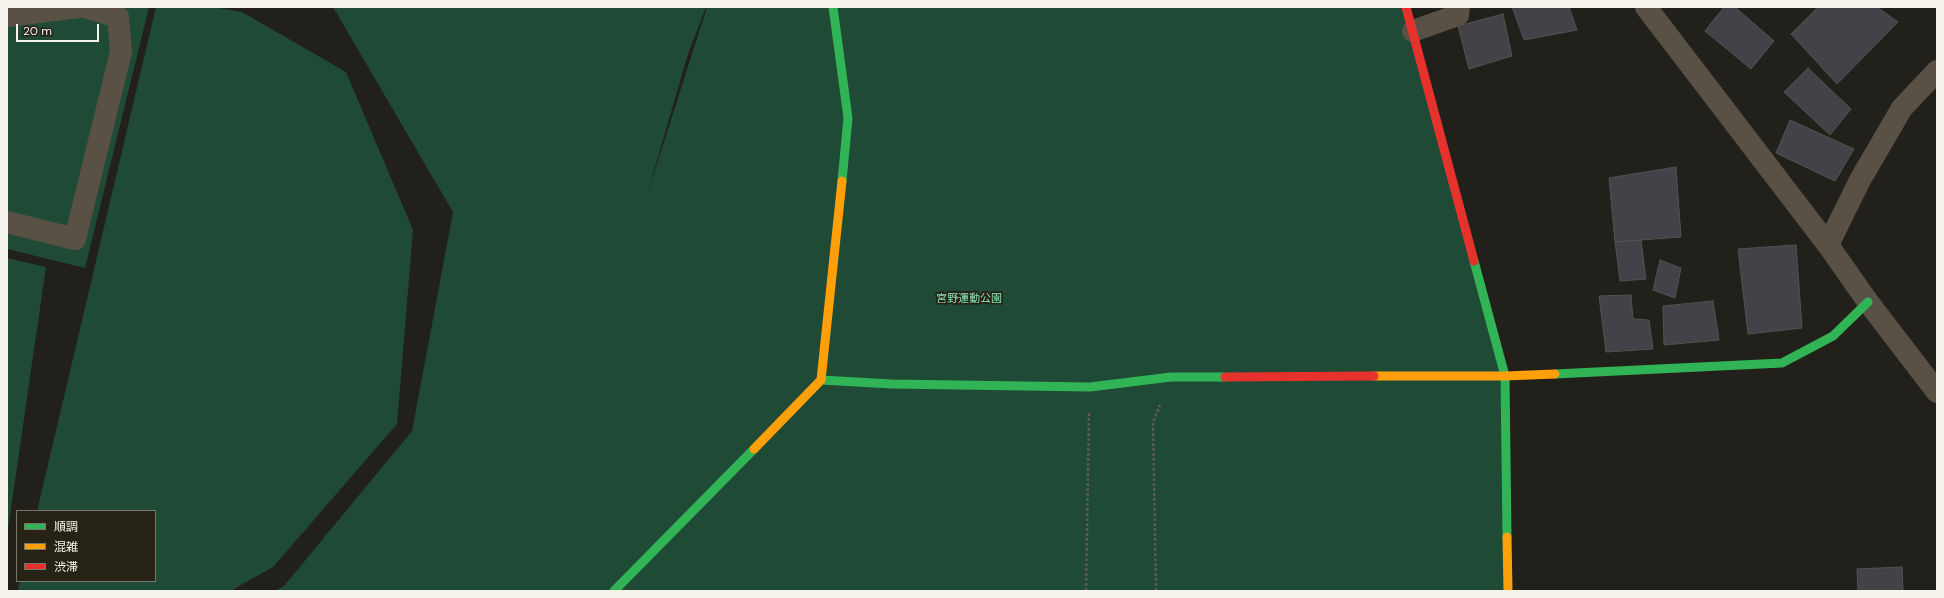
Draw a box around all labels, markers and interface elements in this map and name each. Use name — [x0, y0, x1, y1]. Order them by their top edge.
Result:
scale bar — [18, 16, 101, 42]
text: 20 m — [23, 23, 52, 39]
park label: 宮野運動公園 — [936, 292, 1002, 306]
legend — [16, 510, 156, 582]
text: 順調 — [54, 519, 78, 535]
text: 混雑 — [54, 539, 78, 555]
text: 渋滞 — [54, 559, 78, 575]

